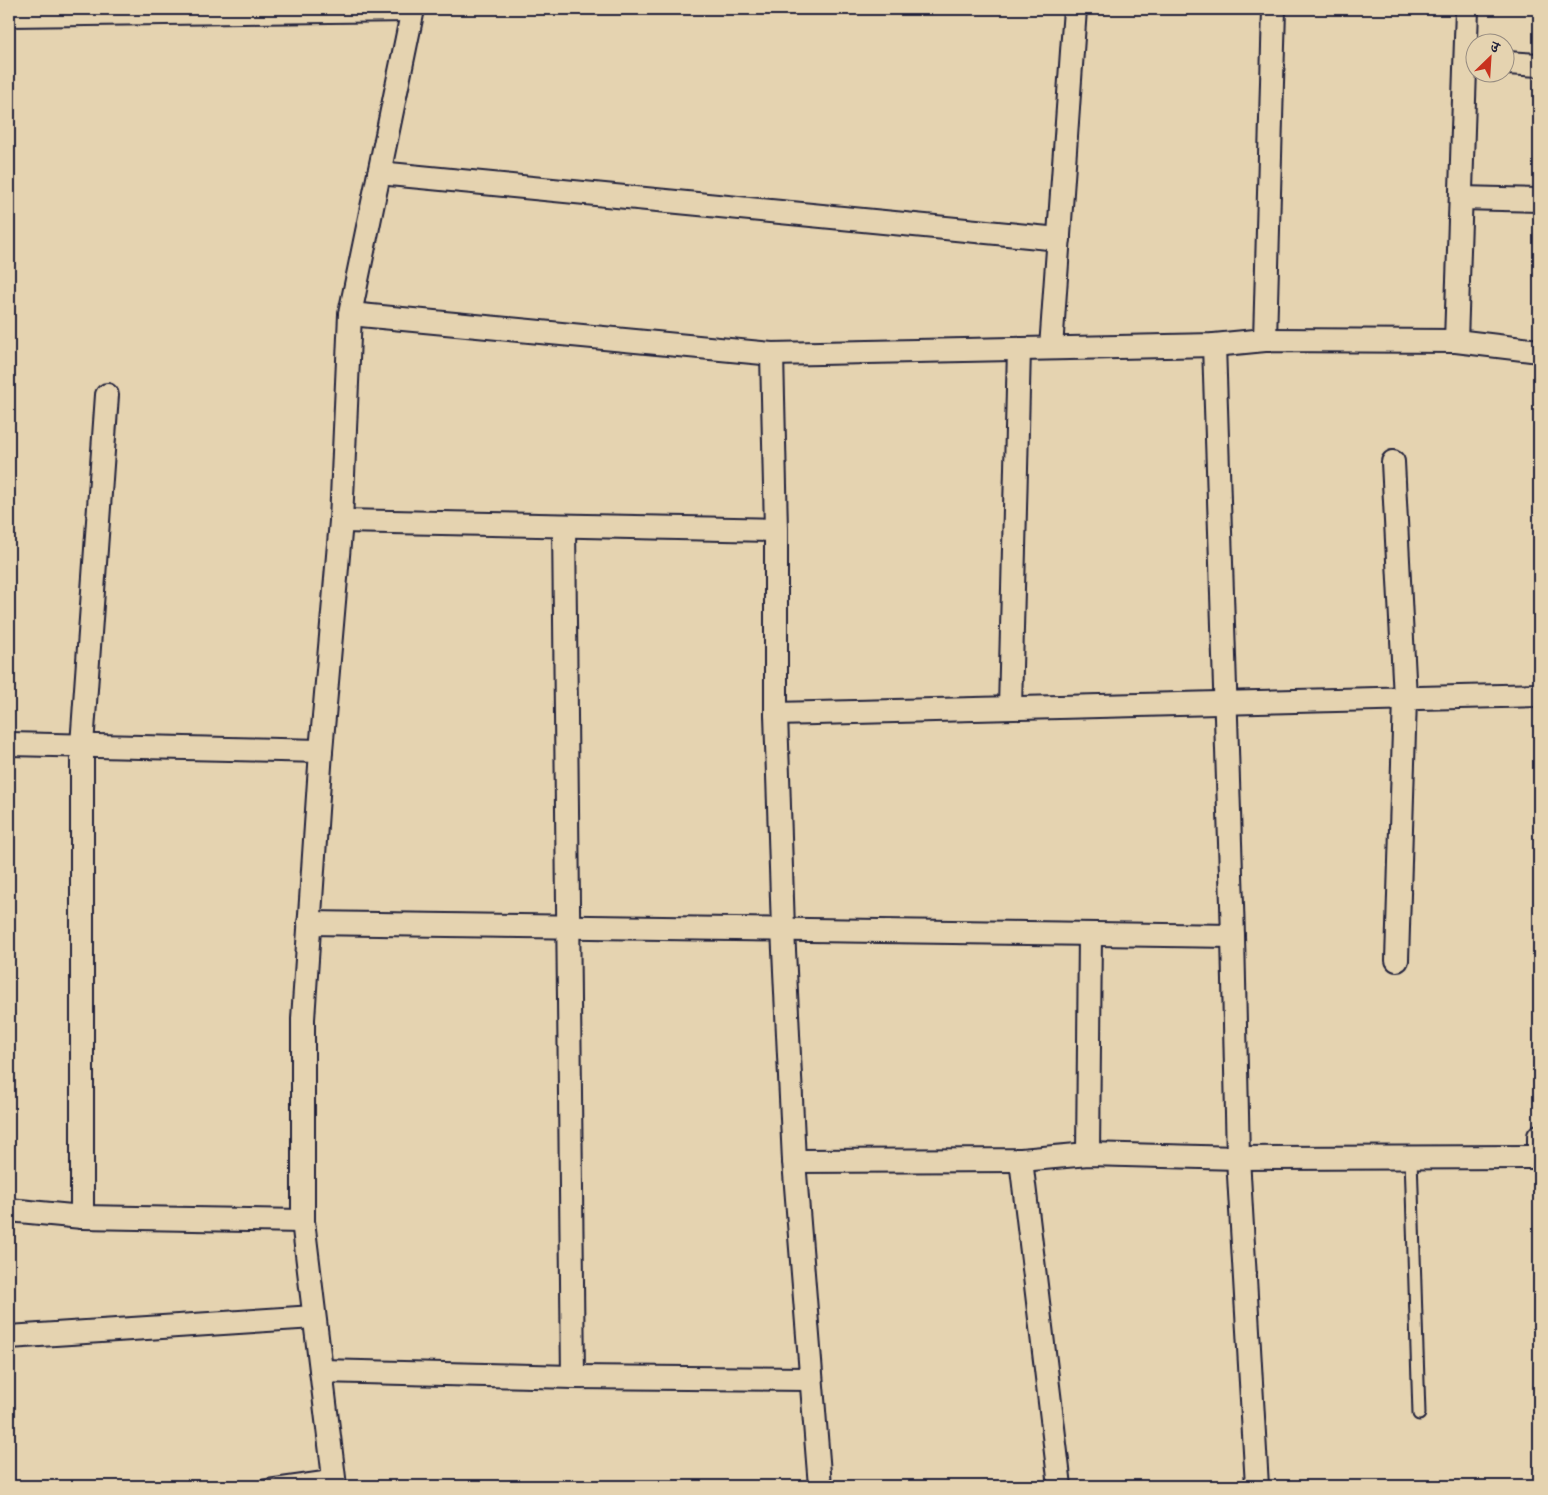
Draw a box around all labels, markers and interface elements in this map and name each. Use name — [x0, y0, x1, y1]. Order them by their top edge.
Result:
north arrow — [1466, 32, 1516, 82]
text: उ — [1486, 37, 1503, 59]

